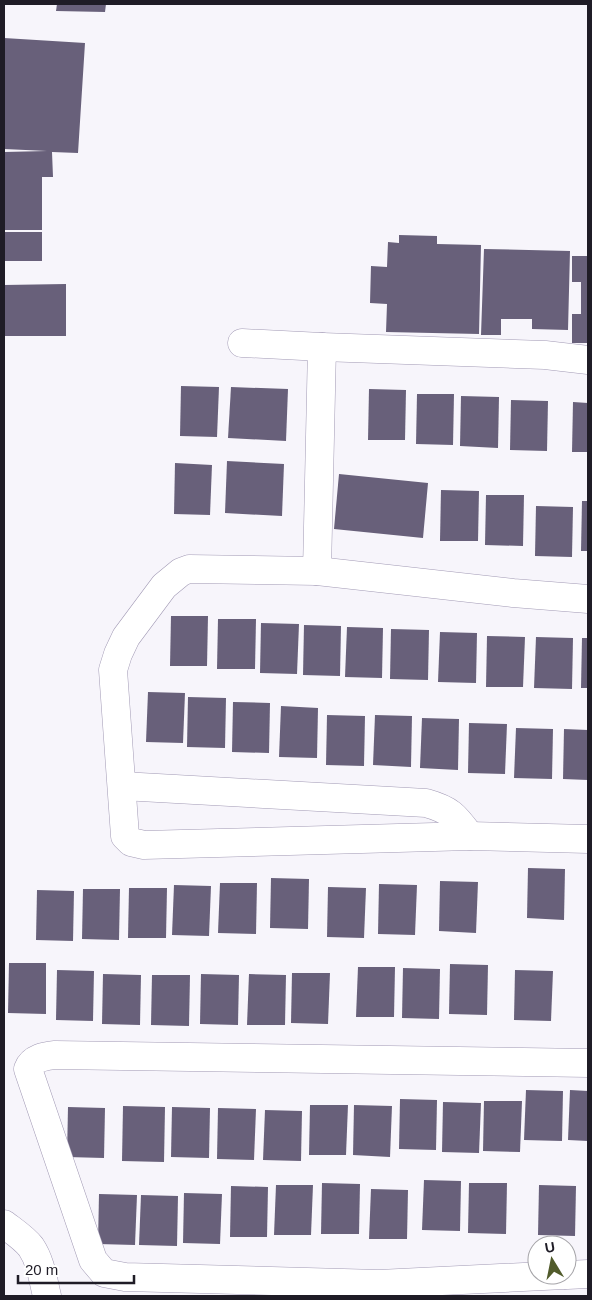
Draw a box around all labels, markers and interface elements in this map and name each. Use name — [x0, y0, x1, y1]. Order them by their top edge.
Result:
north arrow — [527, 1235, 577, 1285]
text: U — [543, 1238, 556, 1256]
scale bar — [18, 1252, 134, 1284]
text: 20 m — [25, 1261, 58, 1278]

